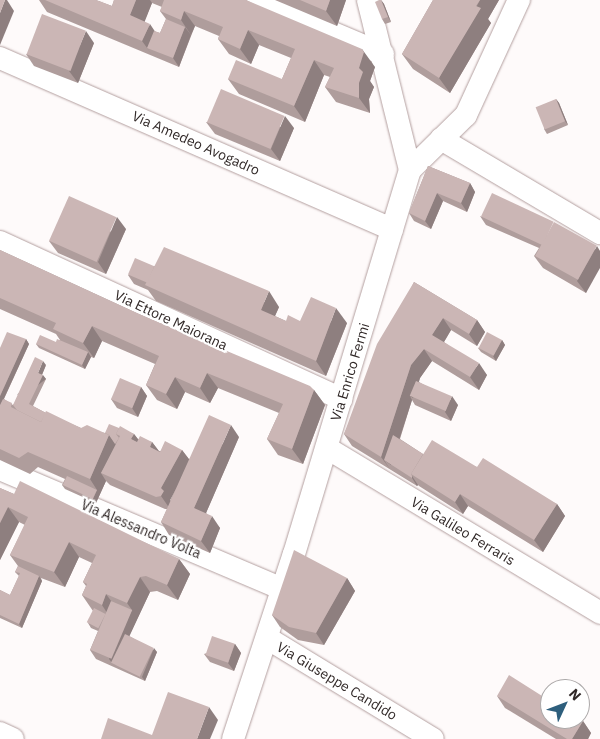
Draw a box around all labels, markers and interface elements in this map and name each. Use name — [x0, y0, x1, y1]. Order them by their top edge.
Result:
street label: Via Amedeo Avogadro — [130, 107, 262, 179]
street label: Via Ettore Maiorana — [112, 286, 230, 354]
street label: Via Enrico Fermi — [327, 321, 373, 423]
street label: Via Galileo Ferraris — [408, 493, 518, 569]
street label: Via Alessandro Volta — [79, 496, 203, 562]
street label: Via Giuseppe Candido — [274, 638, 400, 724]
north arrow — [540, 679, 590, 729]
text: N — [565, 685, 585, 704]

